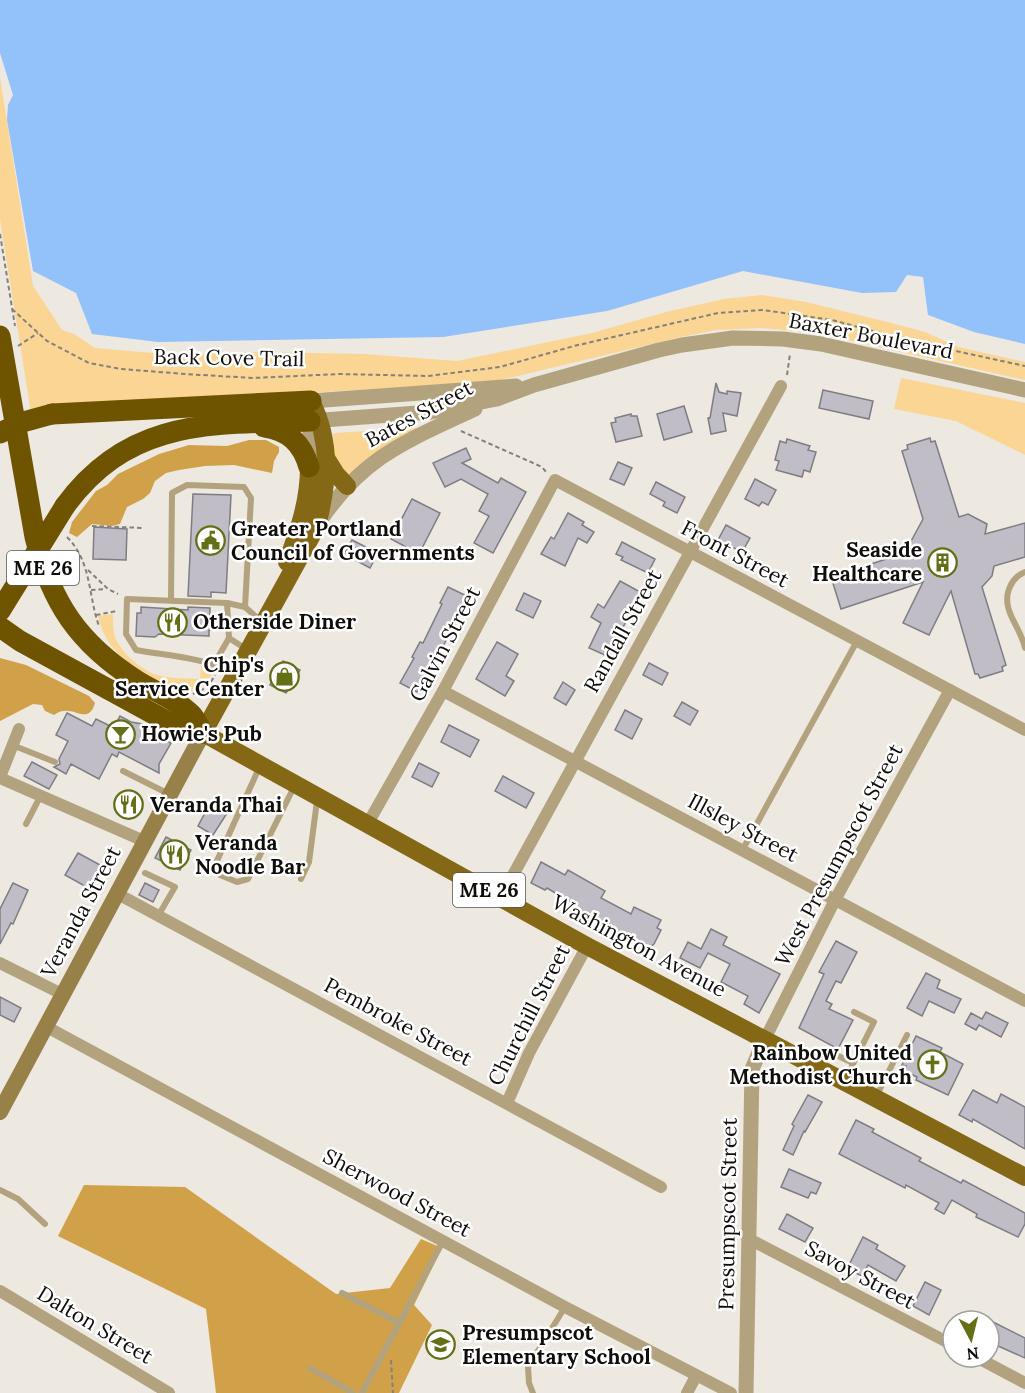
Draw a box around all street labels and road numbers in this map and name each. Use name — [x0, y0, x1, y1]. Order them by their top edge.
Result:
street label: Baxter Boulevard — [787, 306, 956, 365]
street label: Back Cove Trail — [153, 343, 305, 372]
street label: Bates Street — [360, 374, 478, 453]
street label: Front Street — [677, 514, 795, 594]
road number: ME 26 — [7, 551, 79, 585]
street label: Randall Street — [578, 564, 668, 697]
street label: Galvin Street — [403, 581, 487, 706]
street label: West Presumpscot Street — [768, 738, 909, 970]
street label: Illsley Street — [683, 787, 804, 868]
street label: Veranda Street — [34, 841, 127, 983]
road number: ME 26 — [453, 873, 525, 907]
street label: Washington Avenue — [547, 888, 731, 1003]
street label: Churchill Street — [481, 939, 576, 1090]
street label: Pembroke Street — [320, 971, 478, 1072]
street label: Presumpscot Street — [712, 1116, 743, 1311]
street label: Sherwood Street — [319, 1142, 477, 1243]
street label: Savoy Street — [800, 1234, 921, 1315]
street label: Dalton Street — [32, 1279, 159, 1370]

